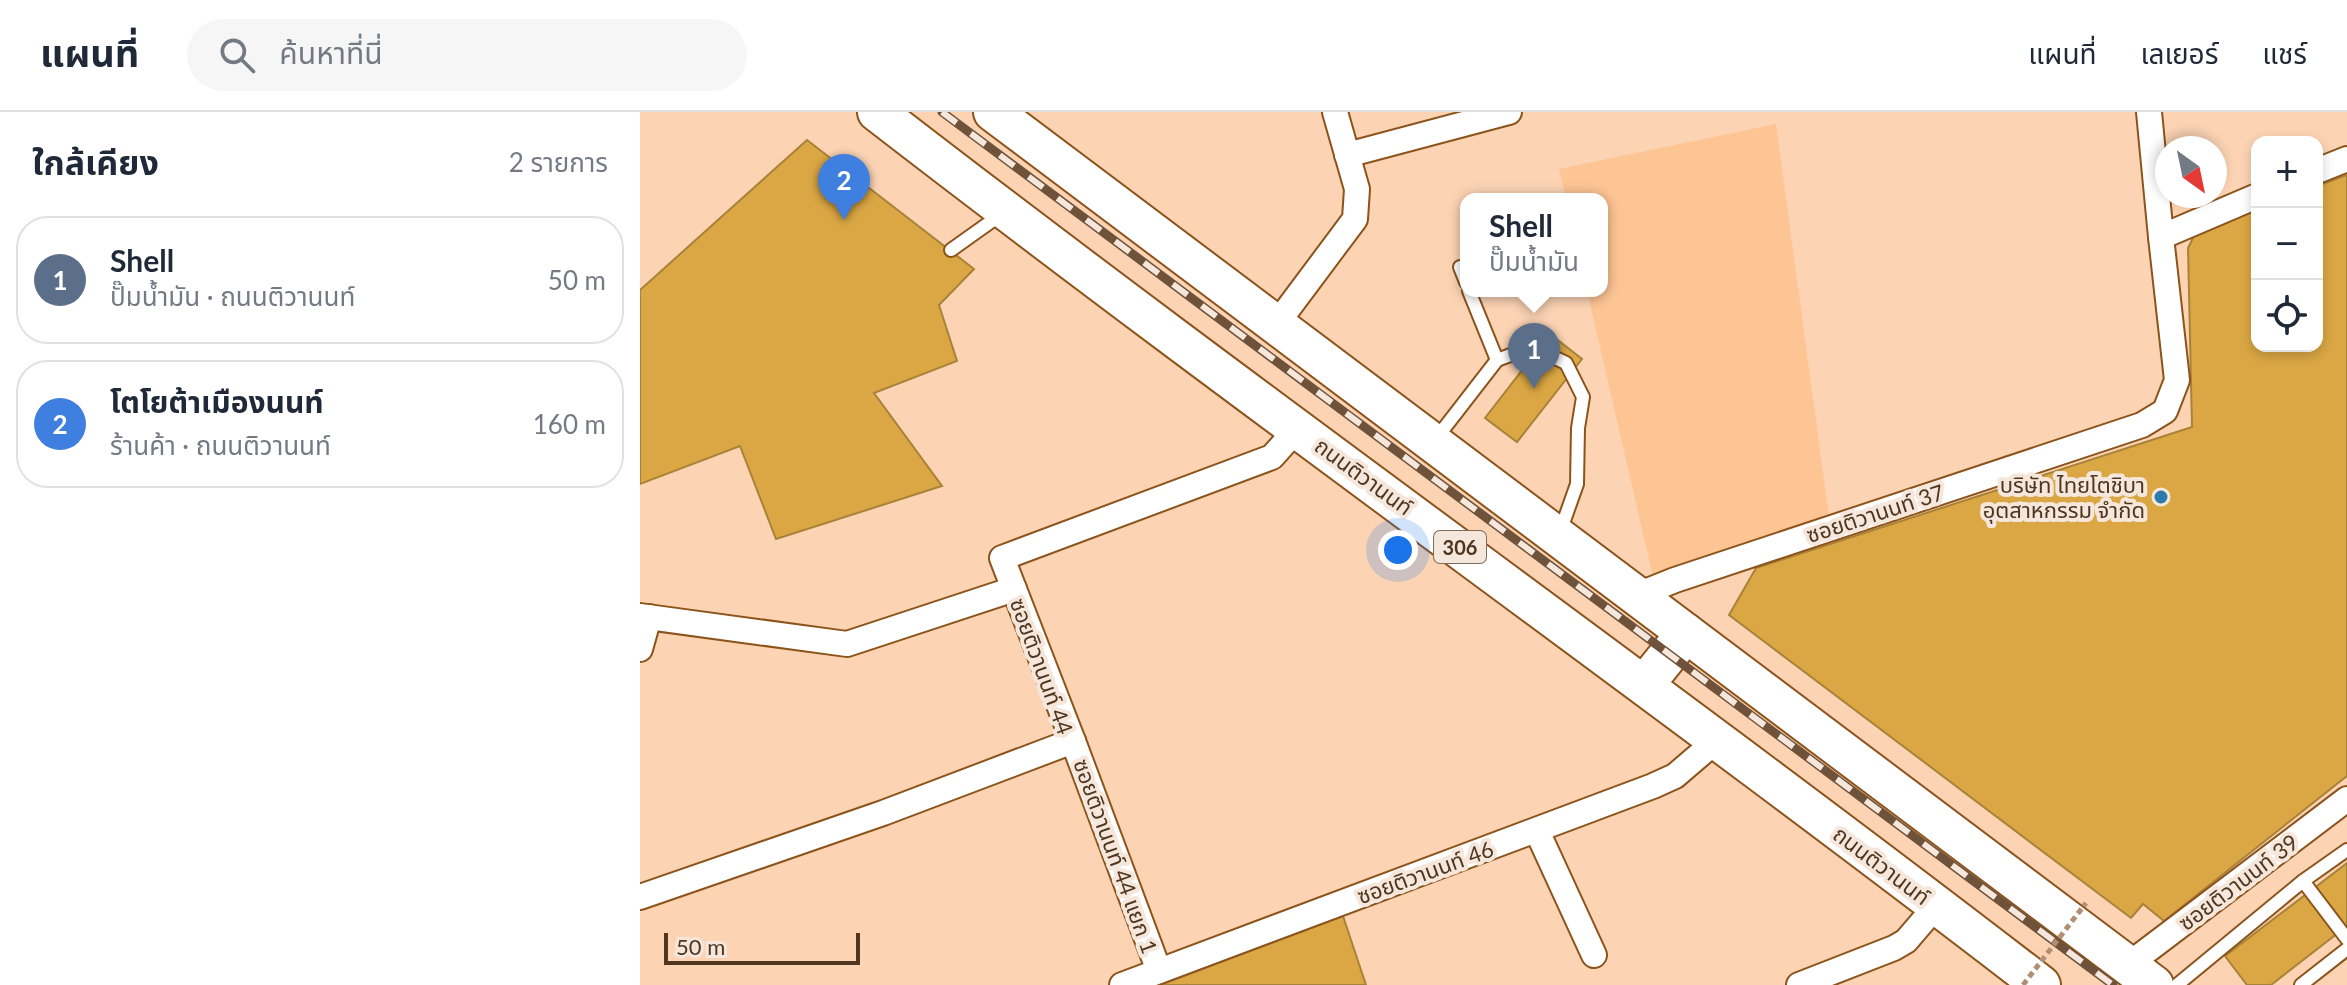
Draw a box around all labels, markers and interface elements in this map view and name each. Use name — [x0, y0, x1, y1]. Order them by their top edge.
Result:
search box — [187, 19, 747, 91]
text: แผนที่ — [40, 29, 139, 75]
icon: search — [215, 33, 259, 77]
text: ค้นหาที่นี่ — [279, 34, 383, 70]
text: แผนที่ — [2028, 36, 2097, 70]
text: เลเยอร์ — [2141, 36, 2218, 70]
text: แชร์ — [2262, 36, 2307, 70]
north arrow — [2155, 136, 2227, 208]
map controls — [2251, 136, 2323, 352]
button: + — [2251, 136, 2323, 208]
text: ใกล้เคียง — [32, 141, 159, 182]
text: 2 รายการ — [509, 146, 608, 178]
pin: 2 — [818, 154, 870, 220]
popup — [1460, 193, 1608, 297]
text: Shell — [1489, 207, 1553, 243]
button: − — [2251, 208, 2323, 280]
text: Shell — [110, 242, 174, 278]
text: ปั๊มน้ำมัน — [1489, 245, 1579, 277]
text: 1 — [52, 264, 68, 296]
text: 50 m — [548, 264, 606, 296]
text: ปั๊มน้ำมัน · ถนนติวานนท์ — [110, 280, 355, 312]
button: locate — [2251, 280, 2323, 352]
pin: 1 — [1508, 323, 1560, 389]
text: โตโยต้าเมืองนนท์ — [110, 383, 324, 419]
text: 2 — [52, 408, 68, 440]
text: 160 m — [533, 408, 606, 440]
text: ร้านค้า · ถนนติวานนท์ — [110, 429, 331, 461]
street label: ถนนติวานนท์ — [1310, 431, 1418, 521]
place label: บริษัท ไทยโตชิบา อุตสาหกรรม จำกัด — [1983, 471, 2145, 524]
street label: ซอยติวานนท์ 37 — [1803, 478, 1947, 548]
marker: บริษัท ไทยโตชิบา อุตสาหกรรม จำกัด — [2152, 488, 2170, 506]
your location — [1378, 530, 1418, 570]
road number: 306 — [1434, 531, 1486, 563]
street label: ซอยติวานนท์ 44 — [1005, 594, 1079, 738]
street label: ซอยติวานนท์ 44 แยก 1 — [1068, 755, 1164, 957]
street label: ถนนติวานนท์ — [1828, 820, 1936, 910]
street label: ซอยติวานนท์ 39 — [2173, 828, 2303, 936]
street label: ซอยติวานนท์ 46 — [1353, 835, 1497, 909]
scale bar — [664, 929, 860, 965]
text: 50 m — [676, 933, 725, 960]

